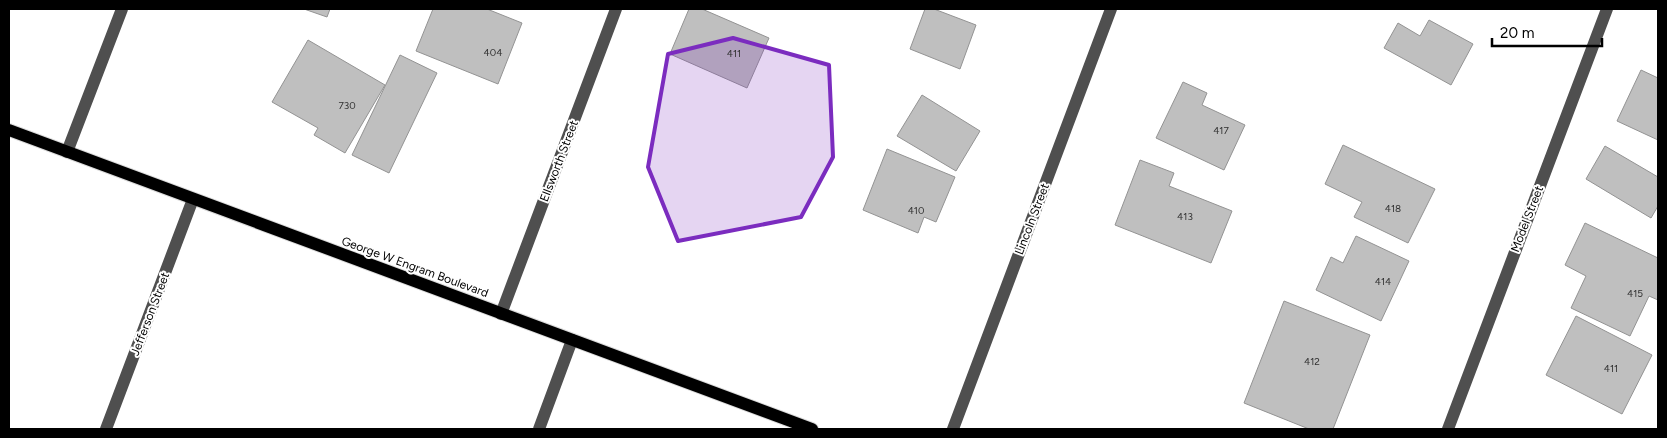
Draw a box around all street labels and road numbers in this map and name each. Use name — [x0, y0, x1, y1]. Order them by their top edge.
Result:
street label: Ellsworth Street — [537, 118, 581, 204]
street label: Lincoln Street — [1012, 181, 1052, 257]
street label: Model Street — [1508, 183, 1546, 254]
street label: George W Engram Boulevard — [340, 234, 490, 300]
street label: Jefferson Street — [128, 270, 172, 358]

